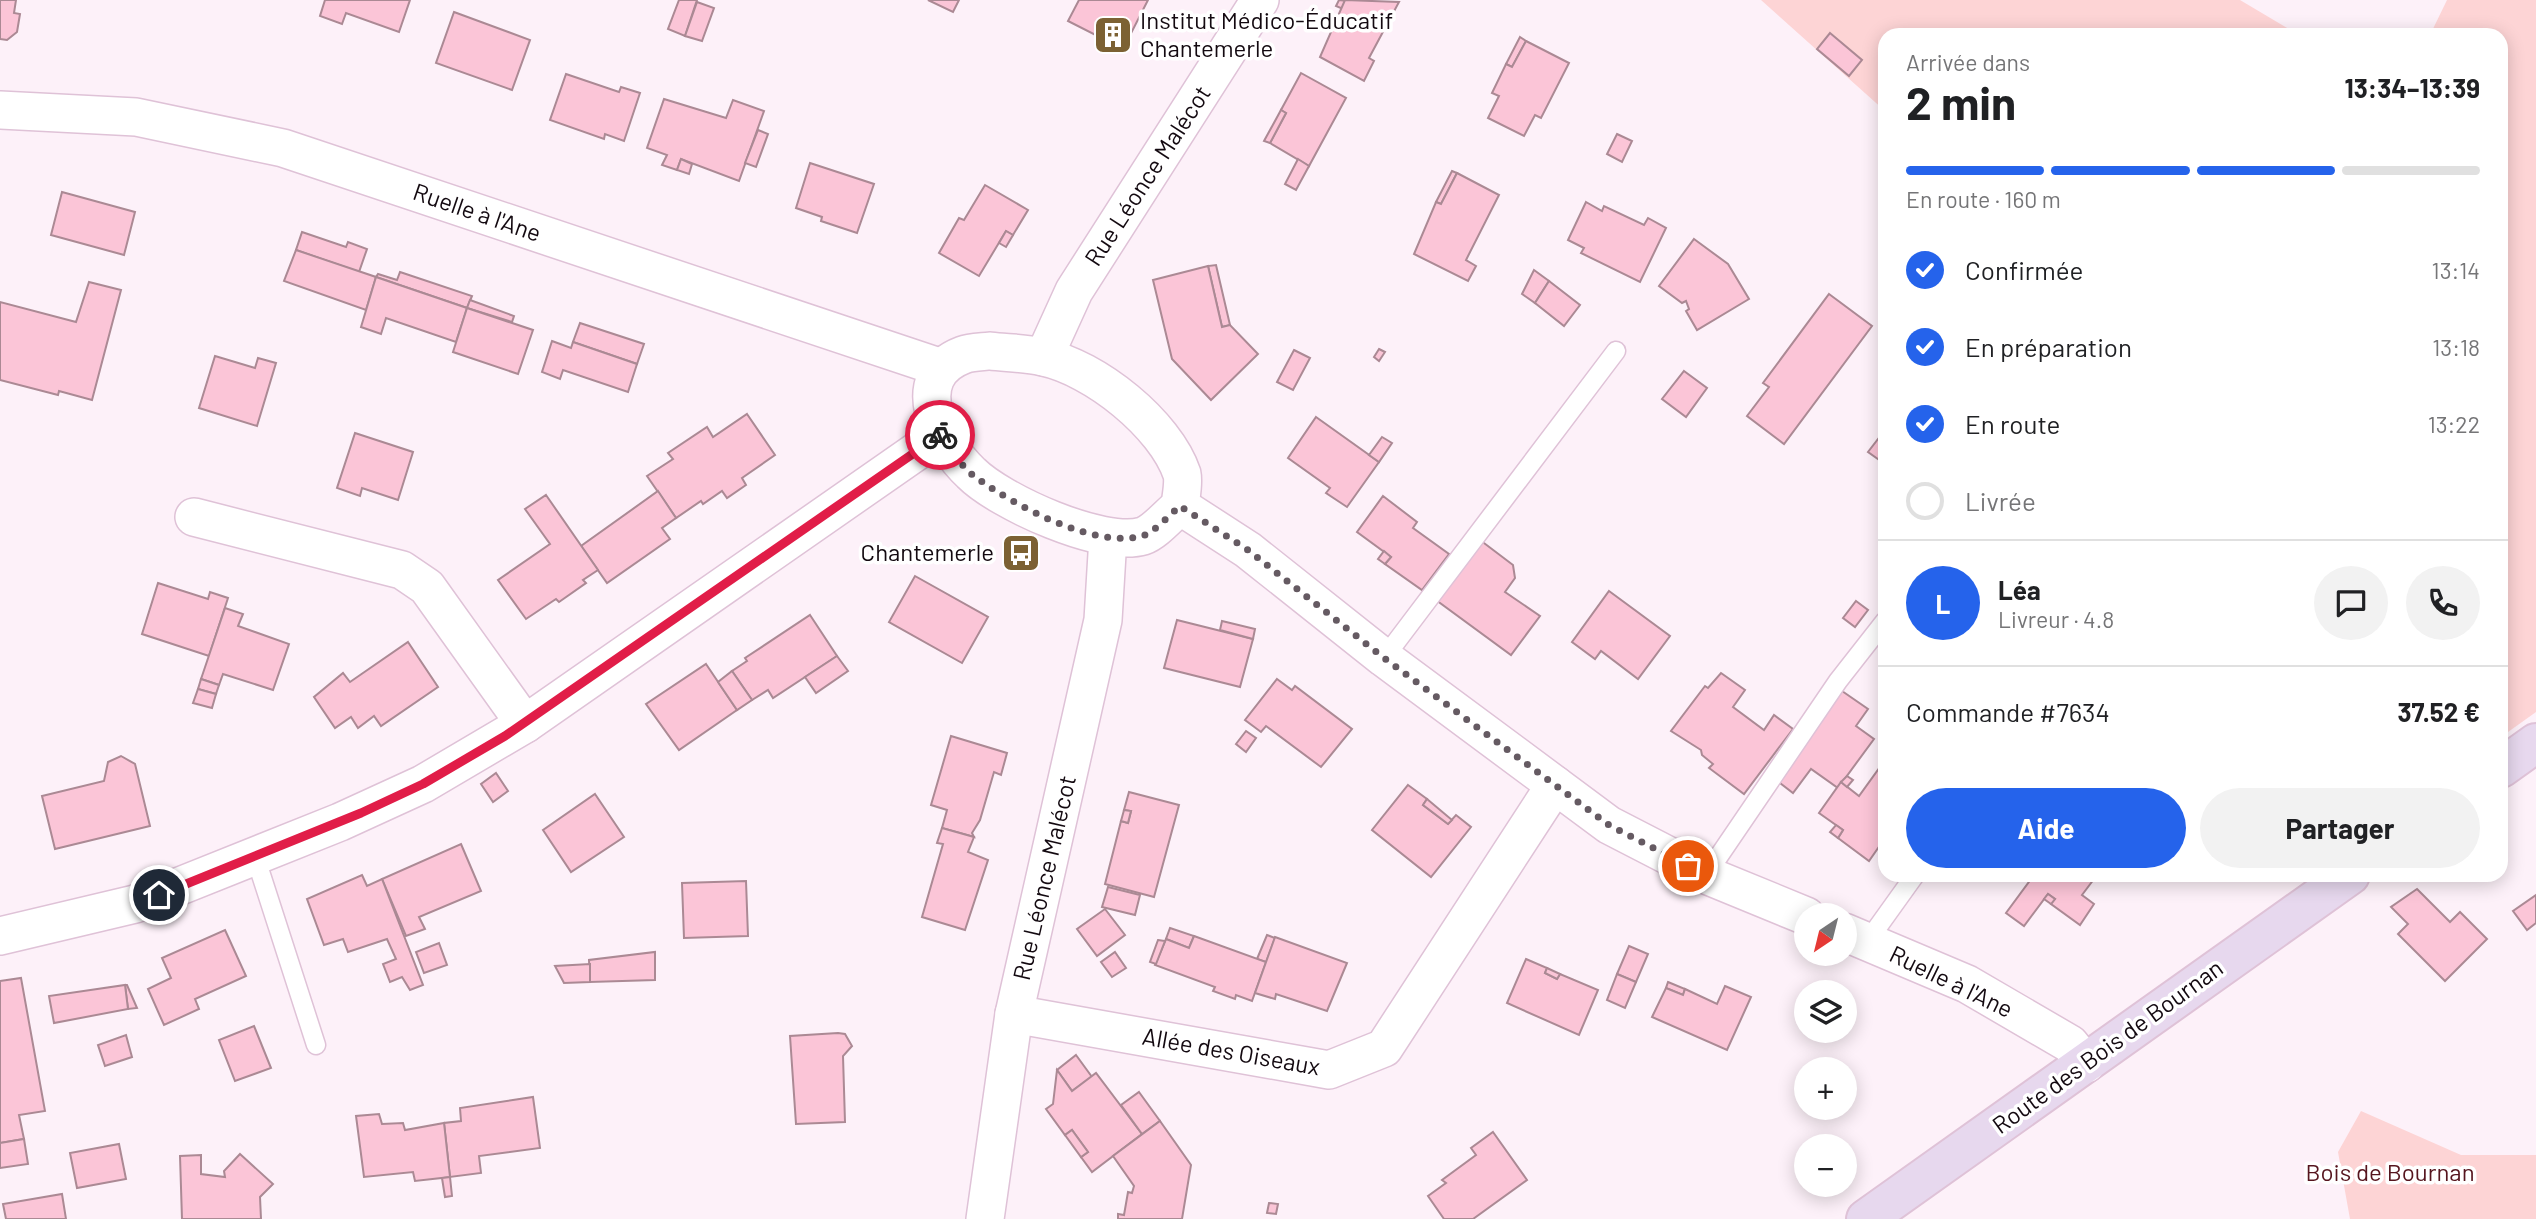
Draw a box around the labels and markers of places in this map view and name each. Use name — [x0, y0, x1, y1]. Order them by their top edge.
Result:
place label: Institut Médico-Éducatif Chantemerle — [1140, 5, 1393, 62]
building icon: Institut Médico-Éducatif Chantemerle — [1092, 14, 1134, 56]
bus stop icon: Chantemerle — [1000, 532, 1042, 574]
place label: Chantemerle — [861, 537, 994, 566]
pin — [1658, 836, 1718, 896]
pin — [129, 865, 189, 925]

